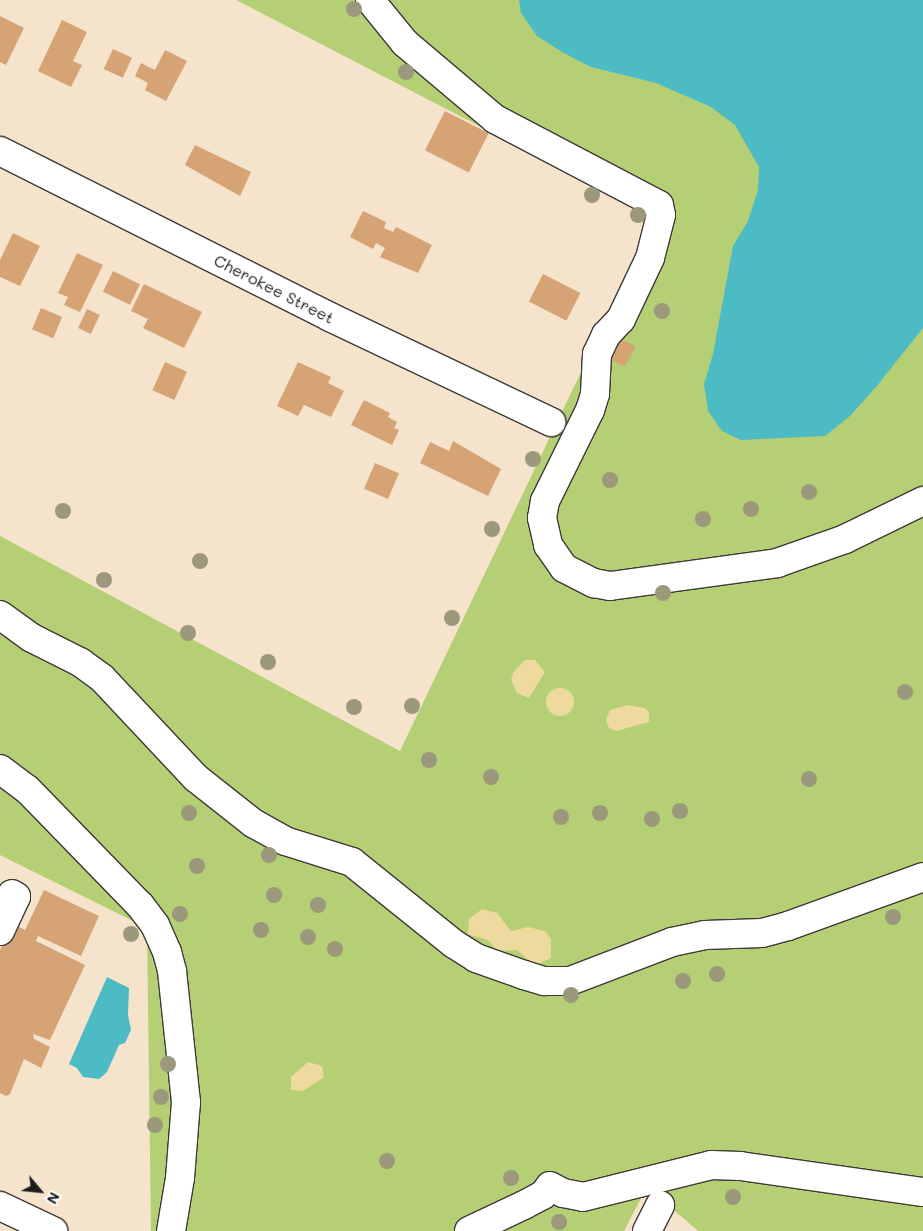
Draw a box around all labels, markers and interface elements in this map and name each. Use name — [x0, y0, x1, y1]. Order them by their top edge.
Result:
street label: Cherokee Street — [211, 250, 337, 328]
north arrow — [15, 1166, 65, 1216]
text: N — [43, 1189, 65, 1207]

